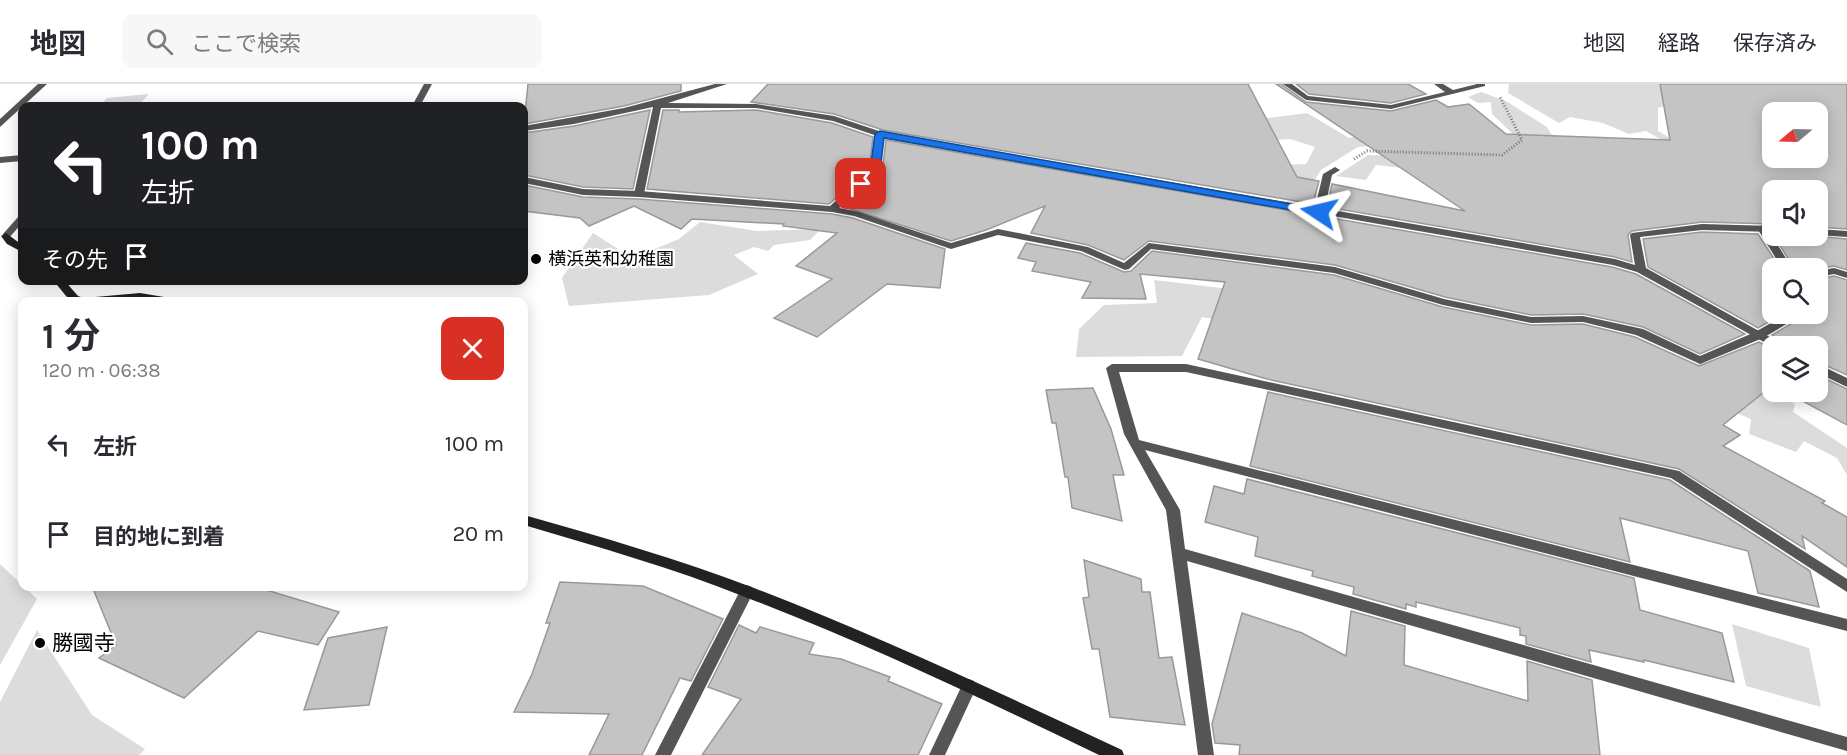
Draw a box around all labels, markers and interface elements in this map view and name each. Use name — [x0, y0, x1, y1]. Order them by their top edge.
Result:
search box — [122, 14, 542, 68]
icon: search — [143, 25, 176, 58]
text: 地図 — [30, 27, 86, 60]
text: ここで検索 — [191, 31, 301, 57]
text: 地図 — [1583, 31, 1625, 55]
text: 経路 — [1658, 31, 1700, 55]
text: 保存済み — [1733, 31, 1817, 55]
north arrow — [1762, 102, 1828, 168]
map controls — [1762, 102, 1828, 402]
text: 100 m — [141, 120, 260, 170]
icon: left — [42, 126, 120, 204]
pin — [835, 158, 886, 209]
icon: arrive — [844, 167, 877, 200]
text: 左折 — [141, 177, 195, 209]
position arrow — [1287, 180, 1351, 244]
button: sound — [1762, 180, 1828, 246]
icon: arrive — [120, 240, 153, 273]
text: その先 — [42, 247, 108, 273]
place label: 横浜英和幼稚園 — [548, 248, 674, 270]
marker: 横浜英和幼稚園 — [529, 252, 543, 266]
button: search — [1762, 258, 1828, 324]
text: 1 分 — [42, 315, 100, 357]
button: close — [441, 317, 504, 380]
button: layers — [1762, 336, 1828, 402]
text: 120 m · 06:38 — [42, 359, 161, 382]
icon: left — [42, 428, 75, 461]
text: 100 m — [445, 431, 504, 457]
text: 左折 — [93, 434, 137, 460]
icon: arrive — [42, 518, 75, 551]
text: 20 m — [452, 521, 504, 547]
text: 目的地に到着 — [93, 524, 225, 550]
place label: 勝國寺 — [52, 631, 115, 655]
marker: 勝國寺 — [33, 636, 47, 650]

